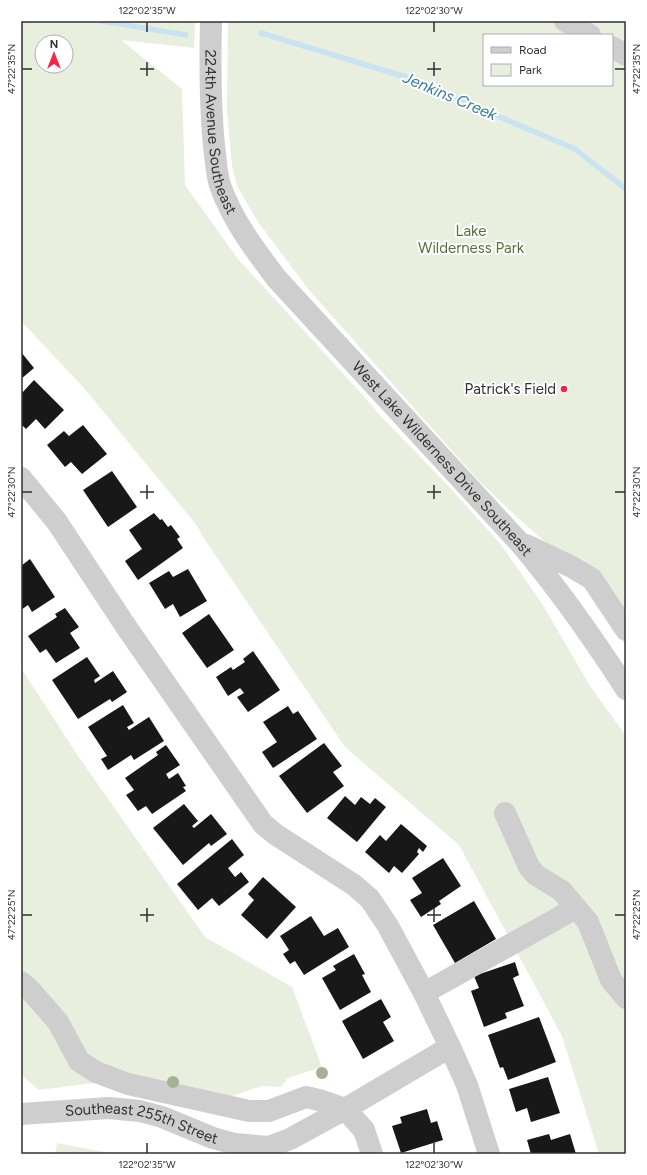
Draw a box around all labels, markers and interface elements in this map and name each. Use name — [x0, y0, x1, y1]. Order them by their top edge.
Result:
text: 122°02'35"W — [119, 4, 176, 17]
text: 122°02'30"W — [405, 4, 463, 17]
north arrow — [34, 34, 74, 74]
legend — [483, 34, 613, 86]
text: N — [50, 38, 58, 51]
text: Road — [519, 43, 547, 57]
text: 47°22'35"N — [5, 44, 18, 94]
text: 47°22'35"N — [630, 44, 643, 94]
street label: 224th Avenue Southeast — [201, 49, 241, 218]
text: Park — [519, 63, 542, 77]
water label: Jenkins Creek — [399, 67, 501, 125]
park label: Lake Wilderness Park — [418, 222, 525, 257]
street label: West Lake Wilderness Drive Southeast — [348, 358, 536, 560]
place label: Patrick's Field — [465, 380, 556, 398]
marker: Patrick's Field — [559, 384, 569, 394]
text: 47°22'30"N — [5, 466, 18, 518]
text: 47°22'30"N — [630, 466, 643, 518]
text: 47°22'25"N — [5, 890, 18, 940]
text: 47°22'25"N — [630, 890, 643, 940]
street label: Southeast 255th Street — [64, 1099, 220, 1148]
text: 122°02'35"W — [119, 1158, 176, 1171]
text: 122°02'30"W — [405, 1158, 463, 1171]

